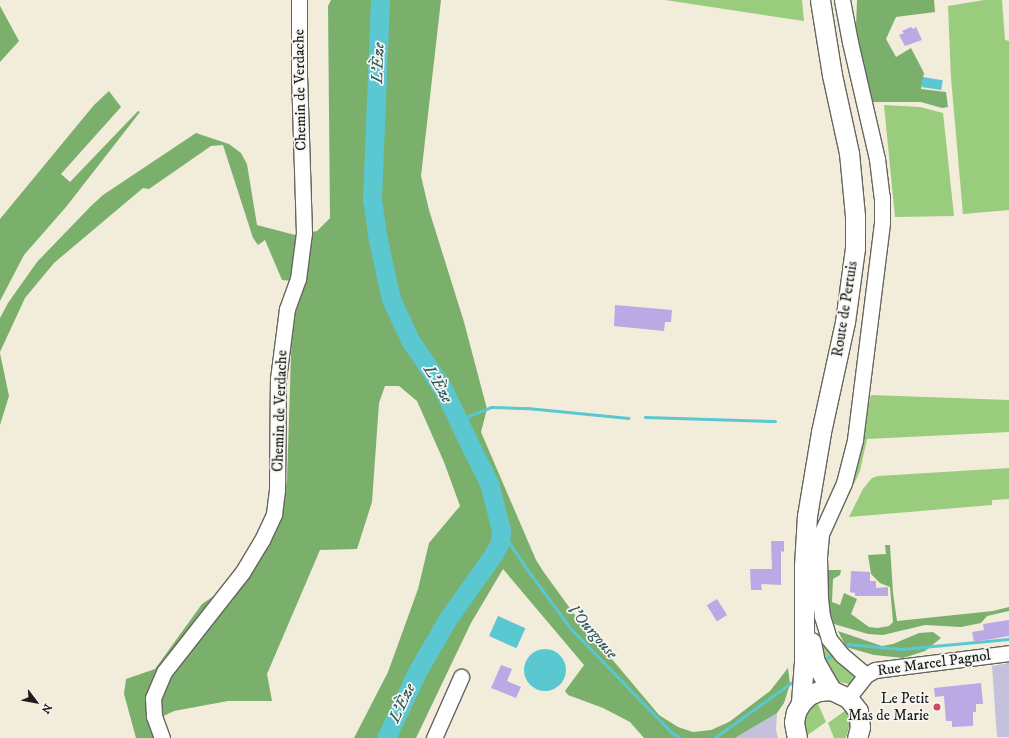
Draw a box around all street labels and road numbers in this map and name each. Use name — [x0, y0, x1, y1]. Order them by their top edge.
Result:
street label: Chemin de Verdache — [290, 29, 310, 151]
street label: Route de Pertuis — [829, 260, 861, 358]
street label: Chemin de Verdache — [269, 350, 291, 472]
street label: Rue Marcel Pagnol — [876, 646, 992, 680]

